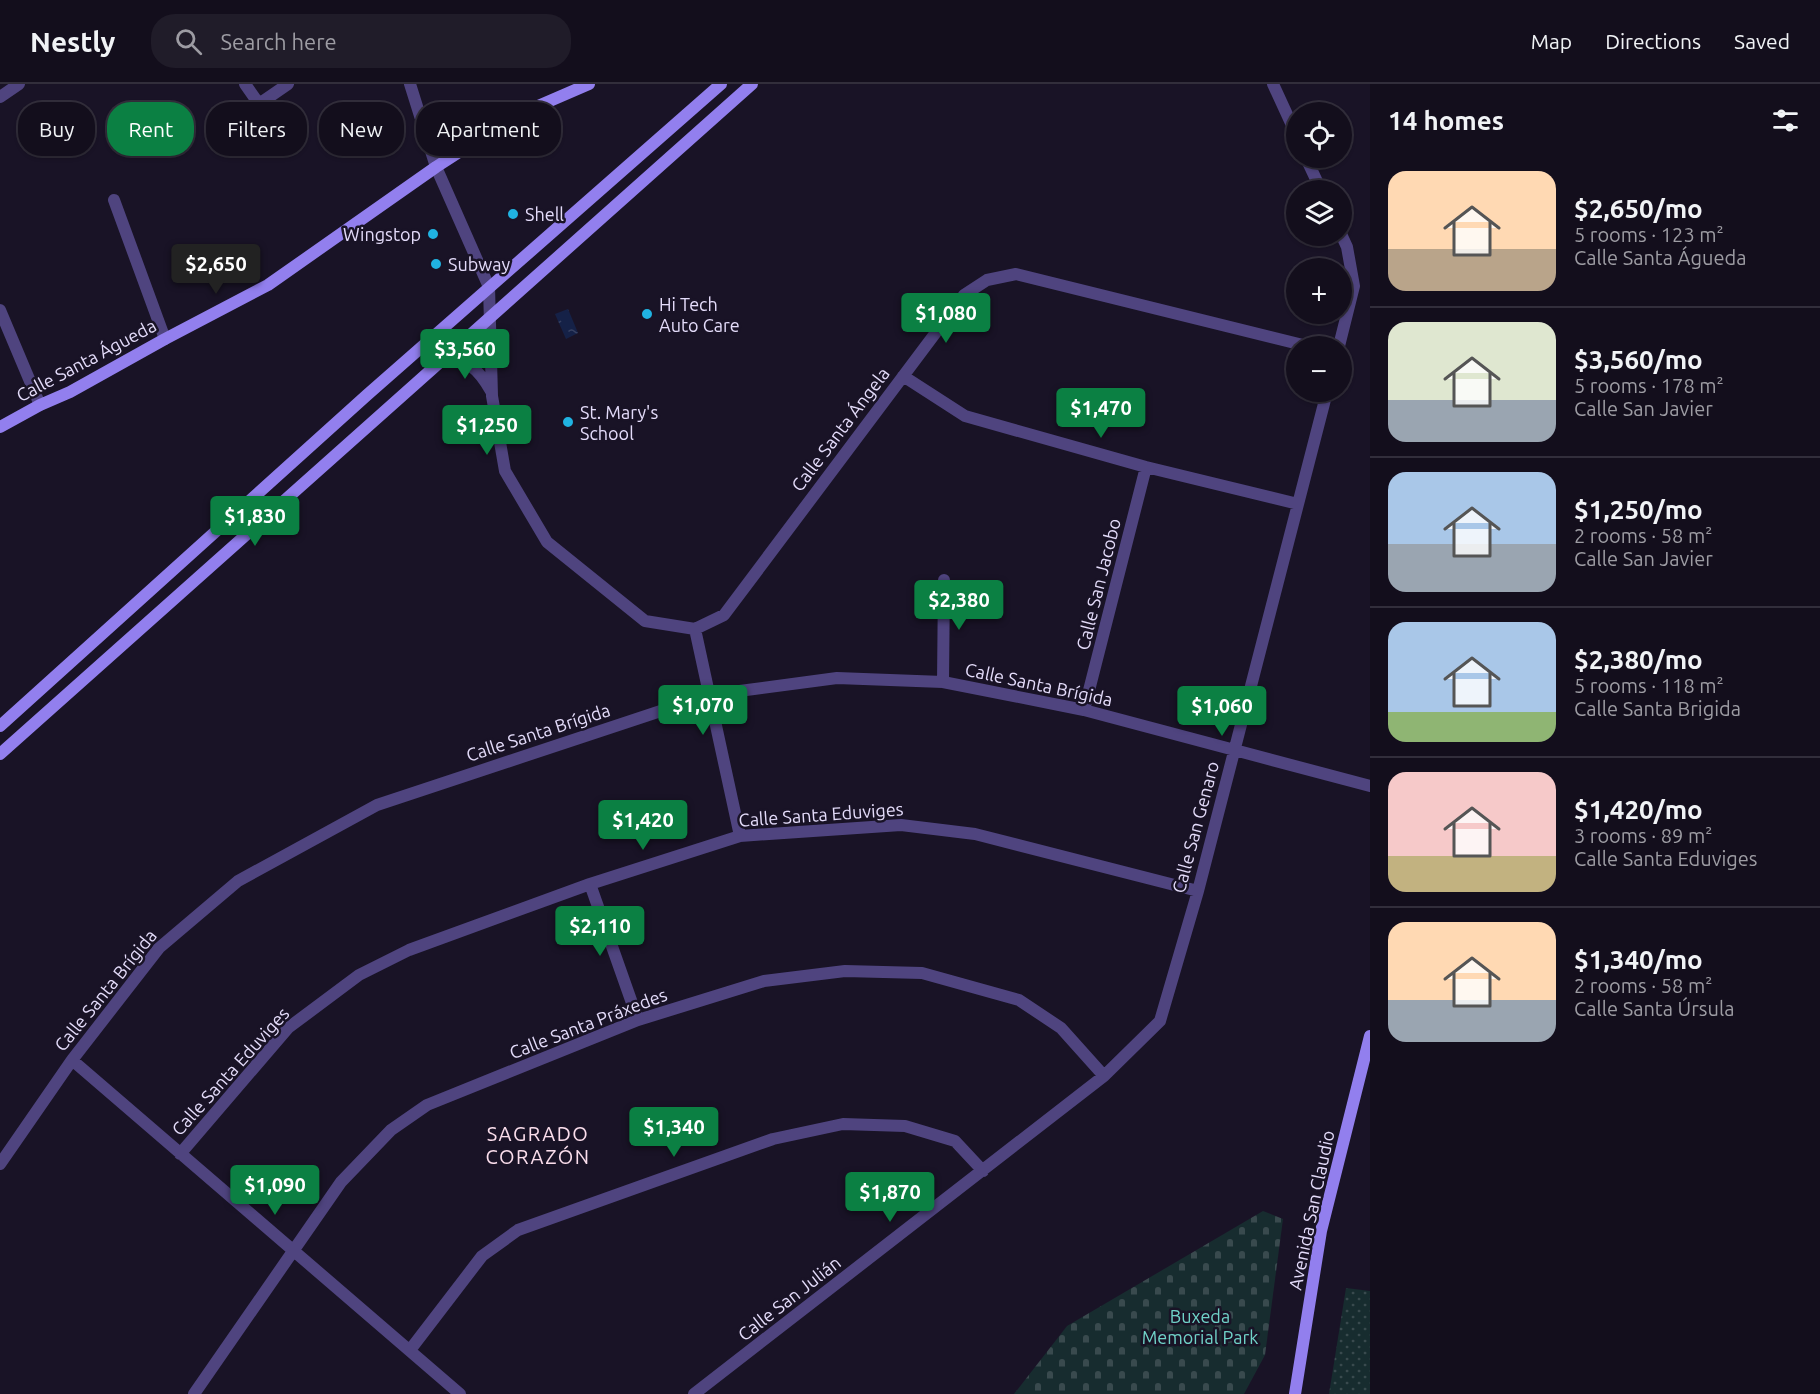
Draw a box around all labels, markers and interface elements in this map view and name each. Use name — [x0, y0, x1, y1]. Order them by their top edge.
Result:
search box — [151, 14, 571, 68]
icon: search — [172, 25, 205, 58]
text: Nestly — [30, 26, 115, 57]
text: Search here — [220, 29, 337, 54]
text: Map — [1531, 29, 1572, 53]
text: Directions — [1605, 29, 1701, 53]
text: Saved — [1734, 29, 1790, 53]
chip: Buy — [18, 102, 95, 156]
chip: Rent — [107, 102, 194, 156]
chip: Filters — [206, 102, 307, 156]
chip: New — [319, 102, 404, 156]
chip: Apartment — [416, 102, 561, 156]
map controls — [1286, 102, 1352, 402]
button: locate — [1286, 102, 1352, 168]
icon: filters — [1769, 104, 1802, 137]
text: 14 homes — [1388, 106, 1504, 135]
button: layers — [1286, 180, 1352, 246]
text: $2,650/mo — [1574, 194, 1703, 223]
icon: home — [1436, 195, 1508, 267]
place label: Shell — [525, 204, 564, 224]
marker: Shell — [506, 207, 520, 221]
text: 5 rooms · 123 m² — [1574, 223, 1724, 246]
place label: Wingstop — [343, 224, 421, 244]
marker: Wingstop — [426, 227, 440, 241]
pin: $2,650 — [167, 244, 265, 295]
text: Calle Santa Águeda — [1574, 246, 1746, 269]
text: $2,650 — [185, 252, 247, 275]
place label: Subway — [448, 254, 510, 274]
marker: Subway — [429, 257, 443, 271]
button: + — [1286, 258, 1352, 324]
pin: $1,080 — [897, 293, 995, 344]
place label: Hi Tech Auto Care — [659, 294, 740, 335]
text: $1,080 — [915, 301, 977, 324]
marker: Hi Tech Auto Care — [640, 307, 654, 321]
street label: Calle Santa Águeda — [12, 314, 159, 405]
pin: $3,560 — [416, 329, 514, 380]
button: − — [1286, 336, 1352, 402]
text: $3,560 — [434, 337, 496, 360]
text: $3,560/mo — [1574, 345, 1703, 374]
icon: home — [1436, 346, 1508, 418]
street label: Calle Santa Ángela — [786, 363, 893, 495]
text: 5 rooms · 178 m² — [1574, 374, 1724, 397]
pin: $1,470 — [1052, 388, 1150, 439]
text: $1,470 — [1070, 396, 1132, 419]
text: Calle San Javier — [1574, 397, 1713, 420]
place label: St. Mary's School — [580, 402, 658, 443]
pin: $1,250 — [438, 405, 536, 456]
text: $1,250 — [456, 413, 518, 436]
marker: St. Mary's School — [561, 415, 575, 429]
text: $1,250/mo — [1574, 495, 1703, 524]
pin: $1,830 — [206, 496, 304, 547]
icon: home — [1436, 496, 1508, 568]
text: $1,830 — [224, 504, 286, 527]
street label: Calle San Jacobo — [1072, 516, 1124, 652]
text: 2 rooms · 58 m² — [1574, 524, 1712, 547]
text: Calle San Javier — [1574, 547, 1713, 570]
pin: $2,380 — [910, 580, 1008, 631]
text: $2,380 — [928, 588, 990, 611]
text: $2,380/mo — [1574, 645, 1703, 674]
icon: home — [1436, 646, 1508, 718]
street label: Calle Santa Brígida — [963, 659, 1115, 709]
text: 5 rooms · 118 m² — [1574, 674, 1724, 697]
pin: $1,070 — [654, 685, 752, 736]
pin: $1,060 — [1173, 686, 1271, 737]
text: $1,070 — [672, 693, 734, 716]
text: $1,060 — [1191, 694, 1253, 717]
text: Calle Santa Brigida — [1574, 697, 1741, 720]
street label: Calle Santa Brígida — [463, 699, 613, 765]
street label: Calle San Genaro — [1168, 759, 1222, 895]
text: $1,420/mo — [1574, 795, 1703, 824]
icon: home — [1436, 796, 1508, 868]
street label: Calle Santa Eduviges — [738, 798, 904, 830]
pin: $1,420 — [594, 800, 692, 851]
text: $1,420 — [612, 808, 674, 831]
text: 3 rooms · 89 m² — [1574, 824, 1712, 847]
text: Calle Santa Eduviges — [1574, 847, 1758, 870]
pin: $2,110 — [551, 906, 649, 957]
text: $2,110 — [569, 914, 631, 937]
street label: Calle Santa Brígida — [50, 925, 160, 1055]
text: $1,340/mo — [1574, 945, 1703, 974]
icon: home — [1436, 946, 1508, 1018]
text: 2 rooms · 58 m² — [1574, 974, 1712, 997]
street label: Calle Santa Práxedes — [506, 984, 670, 1062]
text: Calle Santa Úrsula — [1574, 997, 1734, 1020]
street label: Calle Santa Eduviges — [167, 1003, 293, 1139]
pin: $1,340 — [625, 1107, 723, 1158]
text: $1,340 — [643, 1115, 705, 1138]
district label: SAGRADO CORAZÓN — [485, 1122, 591, 1168]
street label: Avenida San Claudio — [1284, 1128, 1338, 1292]
pin: $1,090 — [226, 1165, 324, 1216]
pin: $1,870 — [841, 1172, 939, 1223]
text: $1,090 — [244, 1173, 306, 1196]
text: $1,870 — [859, 1180, 921, 1203]
street label: Calle San Julián — [734, 1252, 844, 1344]
park label: Buxeda Memorial Park — [1142, 1306, 1258, 1347]

